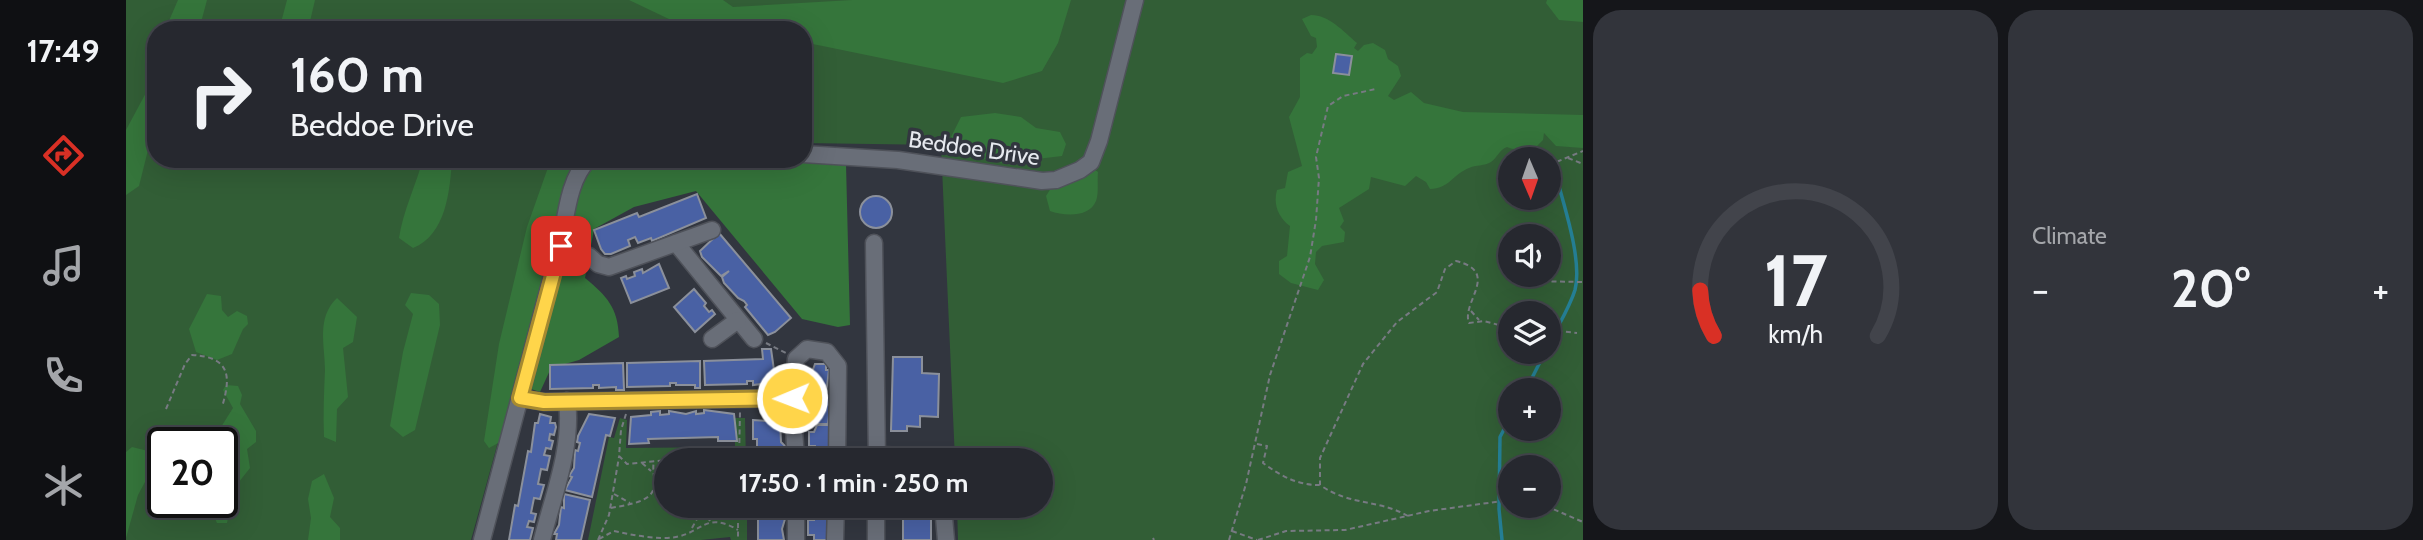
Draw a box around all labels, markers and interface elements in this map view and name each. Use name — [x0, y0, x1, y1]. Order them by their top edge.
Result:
text: 17:49 — [26, 31, 100, 70]
text: 160 m — [290, 45, 424, 104]
icon: right — [175, 49, 266, 140]
text: Beddoe Drive — [290, 105, 474, 144]
street label: Beddoe Drive — [907, 125, 1042, 171]
icon: directions — [39, 131, 88, 180]
north arrow — [1498, 147, 1561, 210]
map controls — [1498, 147, 1561, 518]
pin — [531, 216, 591, 276]
text: Climate — [2032, 222, 2107, 250]
button: sound — [1498, 224, 1561, 287]
icon: arrive — [542, 227, 580, 265]
text: 17 — [1764, 236, 1828, 324]
icon: music — [39, 241, 88, 290]
text: 20° — [2171, 257, 2250, 320]
text: − — [2032, 266, 2049, 313]
text: + — [2372, 266, 2389, 313]
button: layers — [1498, 301, 1561, 364]
text: km/h — [1768, 319, 1823, 349]
icon: phone — [39, 351, 88, 400]
position arrow — [755, 361, 829, 435]
button: + — [1498, 378, 1561, 441]
speed limit sign: 20 — [147, 427, 238, 518]
button: − — [1498, 455, 1561, 518]
icon: climate — [39, 461, 88, 510]
text: 17:50 · 1 min · 250 m — [739, 467, 968, 499]

